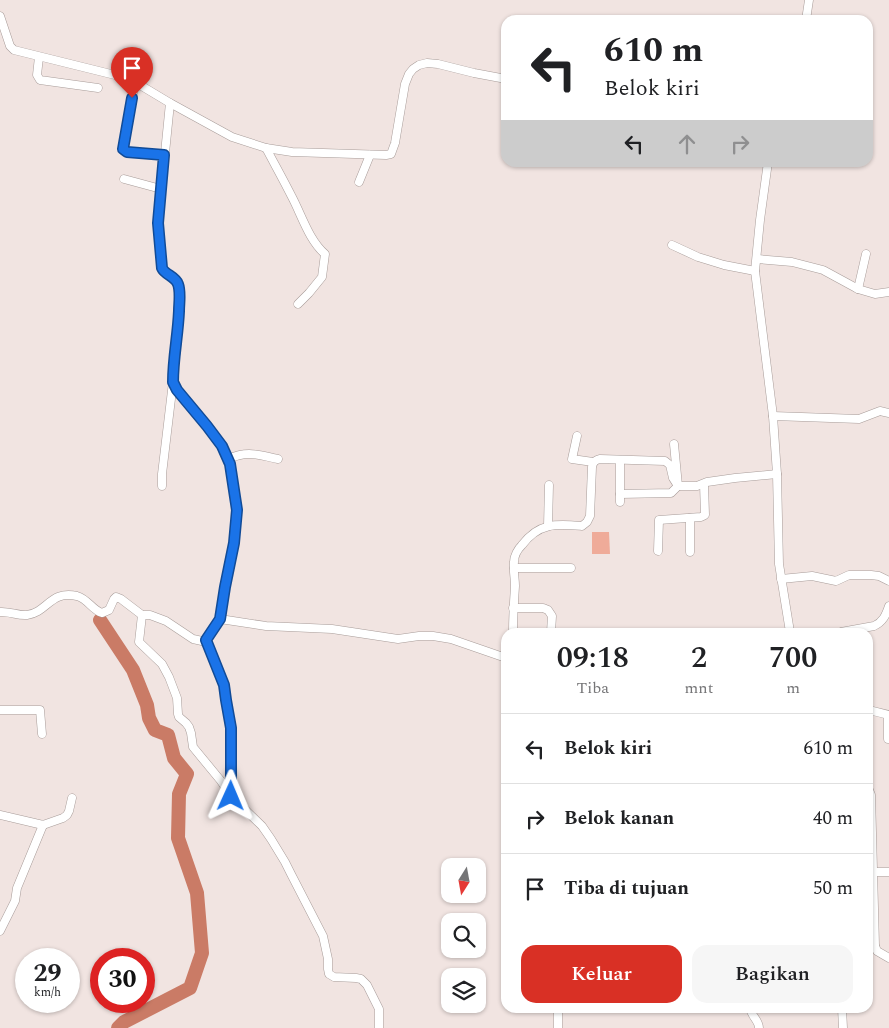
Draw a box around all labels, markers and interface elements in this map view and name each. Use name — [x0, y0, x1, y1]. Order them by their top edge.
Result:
text: 610 m — [604, 24, 703, 77]
icon: left — [521, 35, 586, 100]
pin — [111, 47, 153, 98]
icon: arrive — [118, 54, 146, 82]
text: Belok kiri — [604, 72, 700, 105]
icon: left — [620, 130, 648, 158]
icon: ahead — [673, 130, 701, 158]
icon: right — [726, 130, 754, 158]
text: 09:18 — [557, 635, 629, 681]
text: 2 — [691, 635, 707, 681]
text: 700 — [769, 635, 817, 681]
text: Tiba — [576, 676, 609, 700]
text: mnt — [685, 676, 713, 700]
text: m — [786, 676, 800, 700]
text: Belok kiri — [564, 734, 652, 763]
text: 610 m — [803, 734, 853, 763]
icon: left — [521, 735, 549, 763]
position arrow — [204, 769, 256, 821]
text: Belok kanan — [564, 804, 674, 833]
text: 40 m — [813, 804, 853, 833]
icon: right — [521, 805, 549, 833]
north arrow — [441, 858, 486, 902]
map controls — [441, 858, 486, 1013]
text: Tiba di tujuan — [564, 874, 689, 903]
text: 50 m — [813, 874, 853, 903]
icon: arrive — [521, 875, 549, 903]
button: search — [441, 913, 486, 958]
button: Keluar — [521, 945, 682, 1003]
button: Bagikan — [692, 945, 853, 1003]
speed limit sign: 30 — [90, 948, 155, 1013]
text: 29 — [33, 955, 62, 993]
button: layers — [441, 968, 486, 1013]
text: km/h — [34, 983, 61, 1002]

